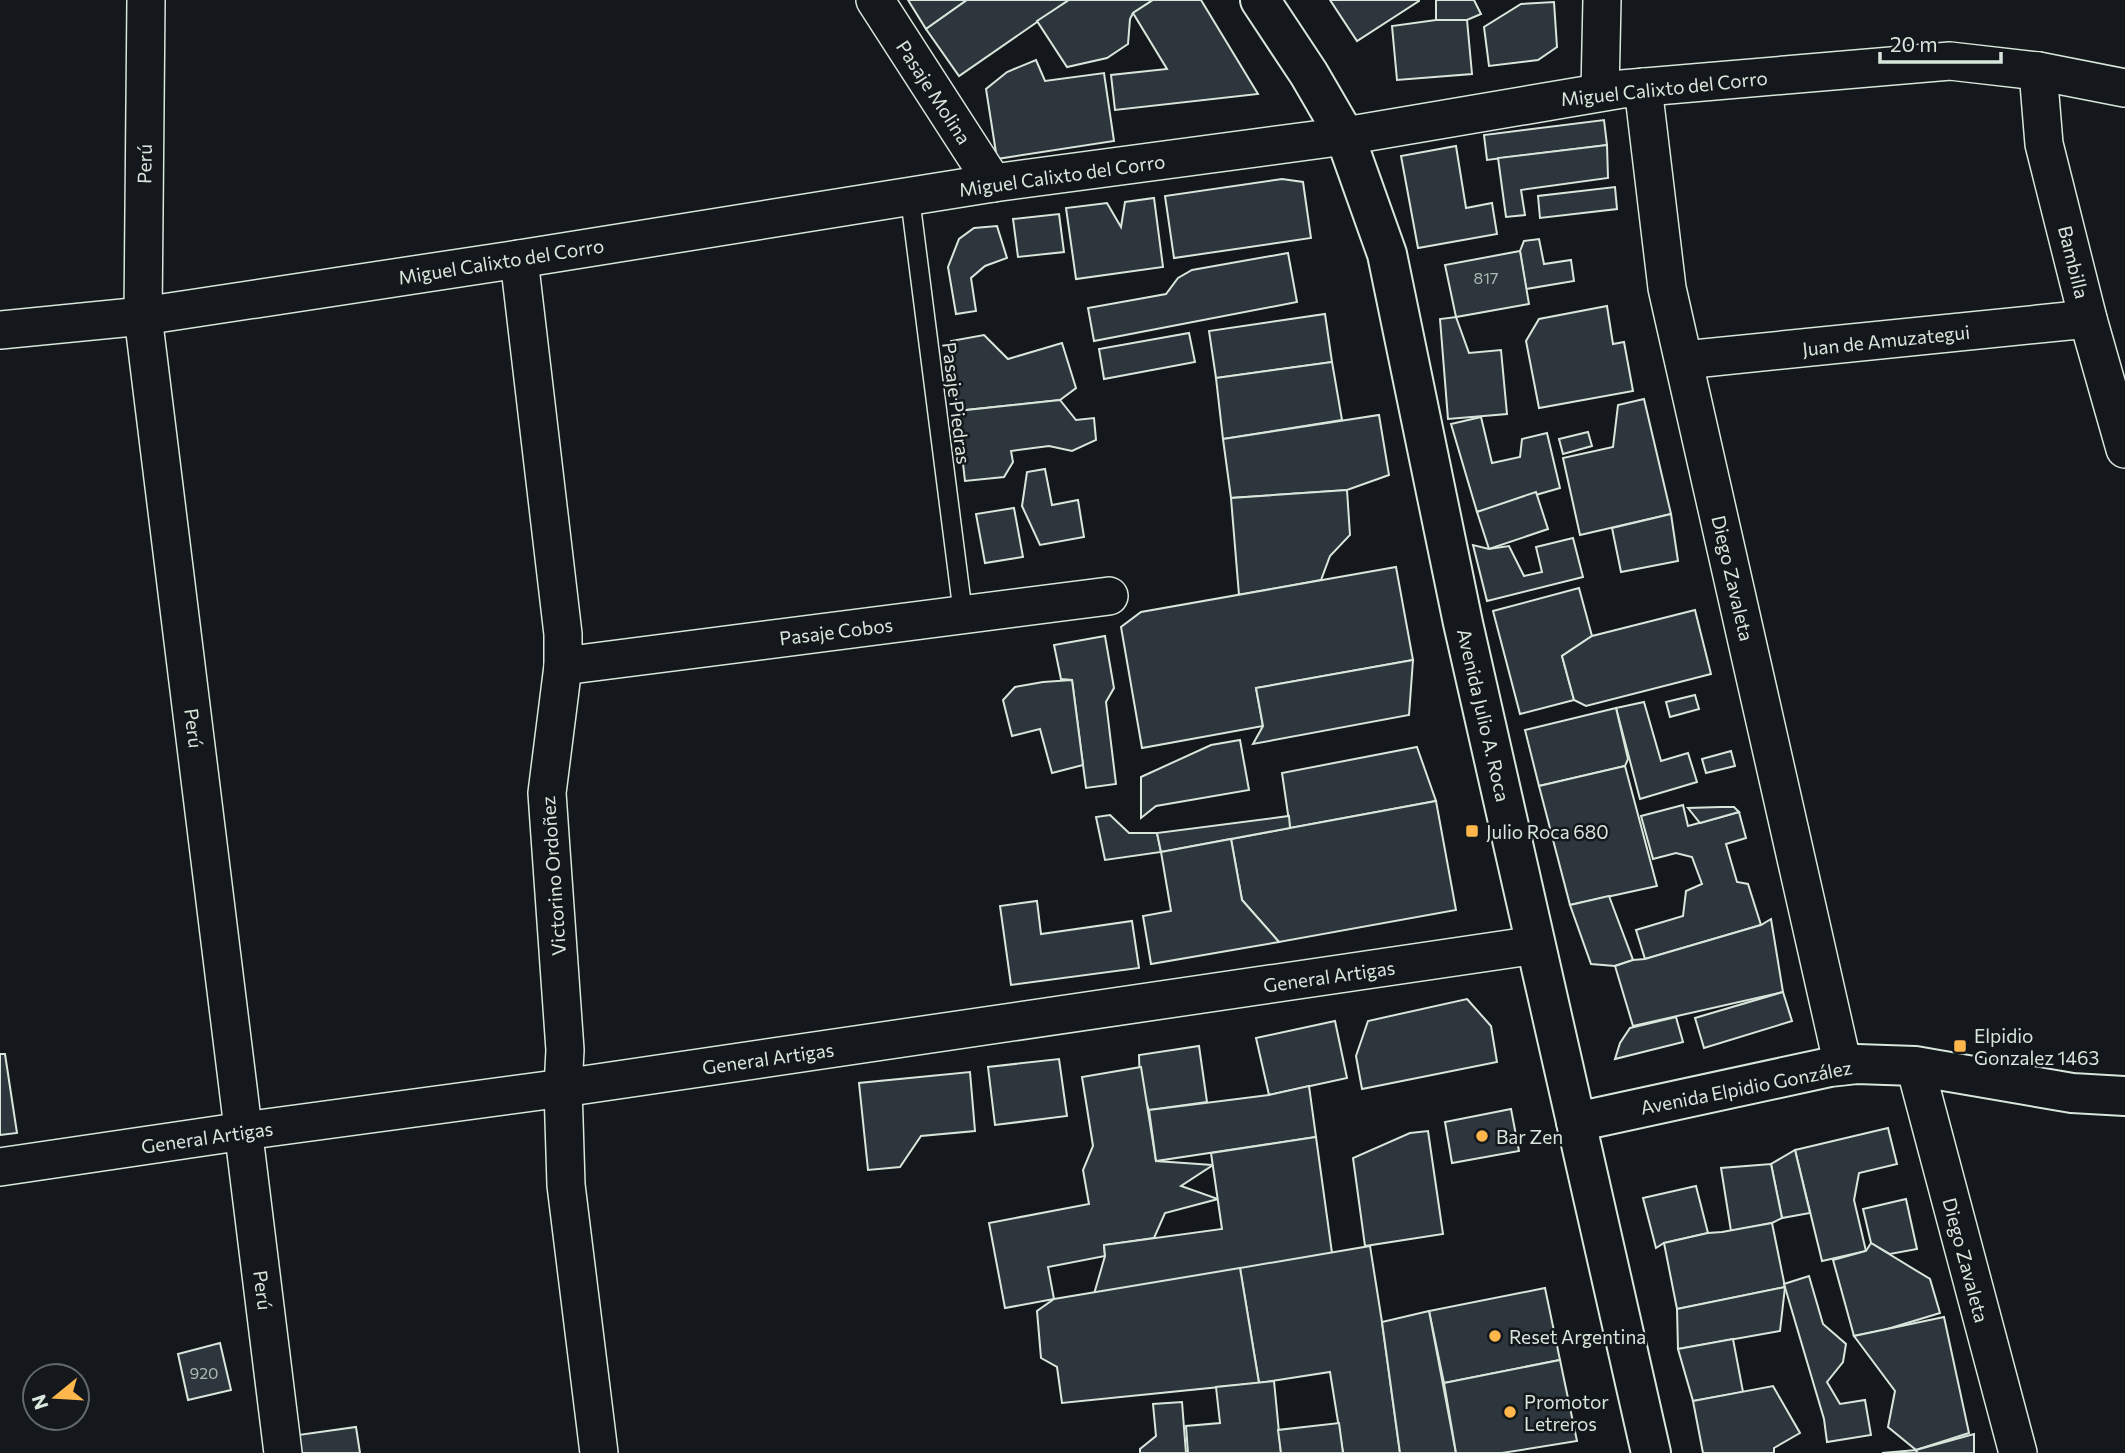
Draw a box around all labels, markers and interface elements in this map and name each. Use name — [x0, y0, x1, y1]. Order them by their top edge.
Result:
scale bar — [1880, 21, 2001, 65]
text: 20 m — [1890, 31, 1938, 56]
street label: Pasaje Molina — [892, 36, 976, 148]
street label: Miguel Calixto del Corro — [1559, 66, 1769, 110]
street label: Perú — [132, 144, 156, 184]
street label: Miguel Calixto del Corro — [957, 149, 1167, 201]
street label: Bambilla — [2054, 223, 2094, 301]
street label: Miguel Calixto del Corro — [397, 233, 605, 289]
house number: 817 — [1474, 268, 1499, 287]
street label: Juan de Amuzategui — [1801, 320, 1971, 360]
street label: Pasaje Piedras — [938, 341, 976, 465]
street label: Diego Zavaleta — [1707, 513, 1759, 643]
street label: Pasaje Cobos — [778, 613, 894, 649]
street label: Avenida Julio A. Roca — [1453, 626, 1515, 804]
street label: Perú — [180, 707, 208, 749]
street label: Victorino Ordoñez — [536, 795, 570, 957]
place label: Julio Roca 680 — [1486, 820, 1609, 843]
marker: Julio Roca 680 — [1464, 823, 1480, 839]
street label: General Artigas — [1262, 955, 1396, 997]
place label: Elpidio Gonzalez 1463 — [1974, 1024, 2099, 1069]
street label: General Artigas — [701, 1037, 835, 1079]
marker: Elpidio Gonzalez 1463 — [1952, 1038, 1968, 1054]
street label: Avenida Elpidio González — [1638, 1055, 1854, 1119]
street label: General Artigas — [140, 1116, 274, 1158]
place label: Bar Zen — [1496, 1125, 1563, 1148]
marker: Bar Zen — [1474, 1128, 1490, 1144]
street label: Diego Zavaleta — [1938, 1195, 1994, 1325]
street label: Perú — [249, 1269, 277, 1311]
place label: Reset Argentina — [1509, 1325, 1646, 1348]
marker: Reset Argentina — [1487, 1328, 1503, 1344]
north arrow — [21, 1362, 91, 1432]
house number: 920 — [190, 1363, 218, 1382]
place label: Promotor Letreros — [1524, 1390, 1609, 1435]
text: N — [26, 1392, 52, 1413]
marker: Promotor Letreros — [1502, 1404, 1518, 1420]

